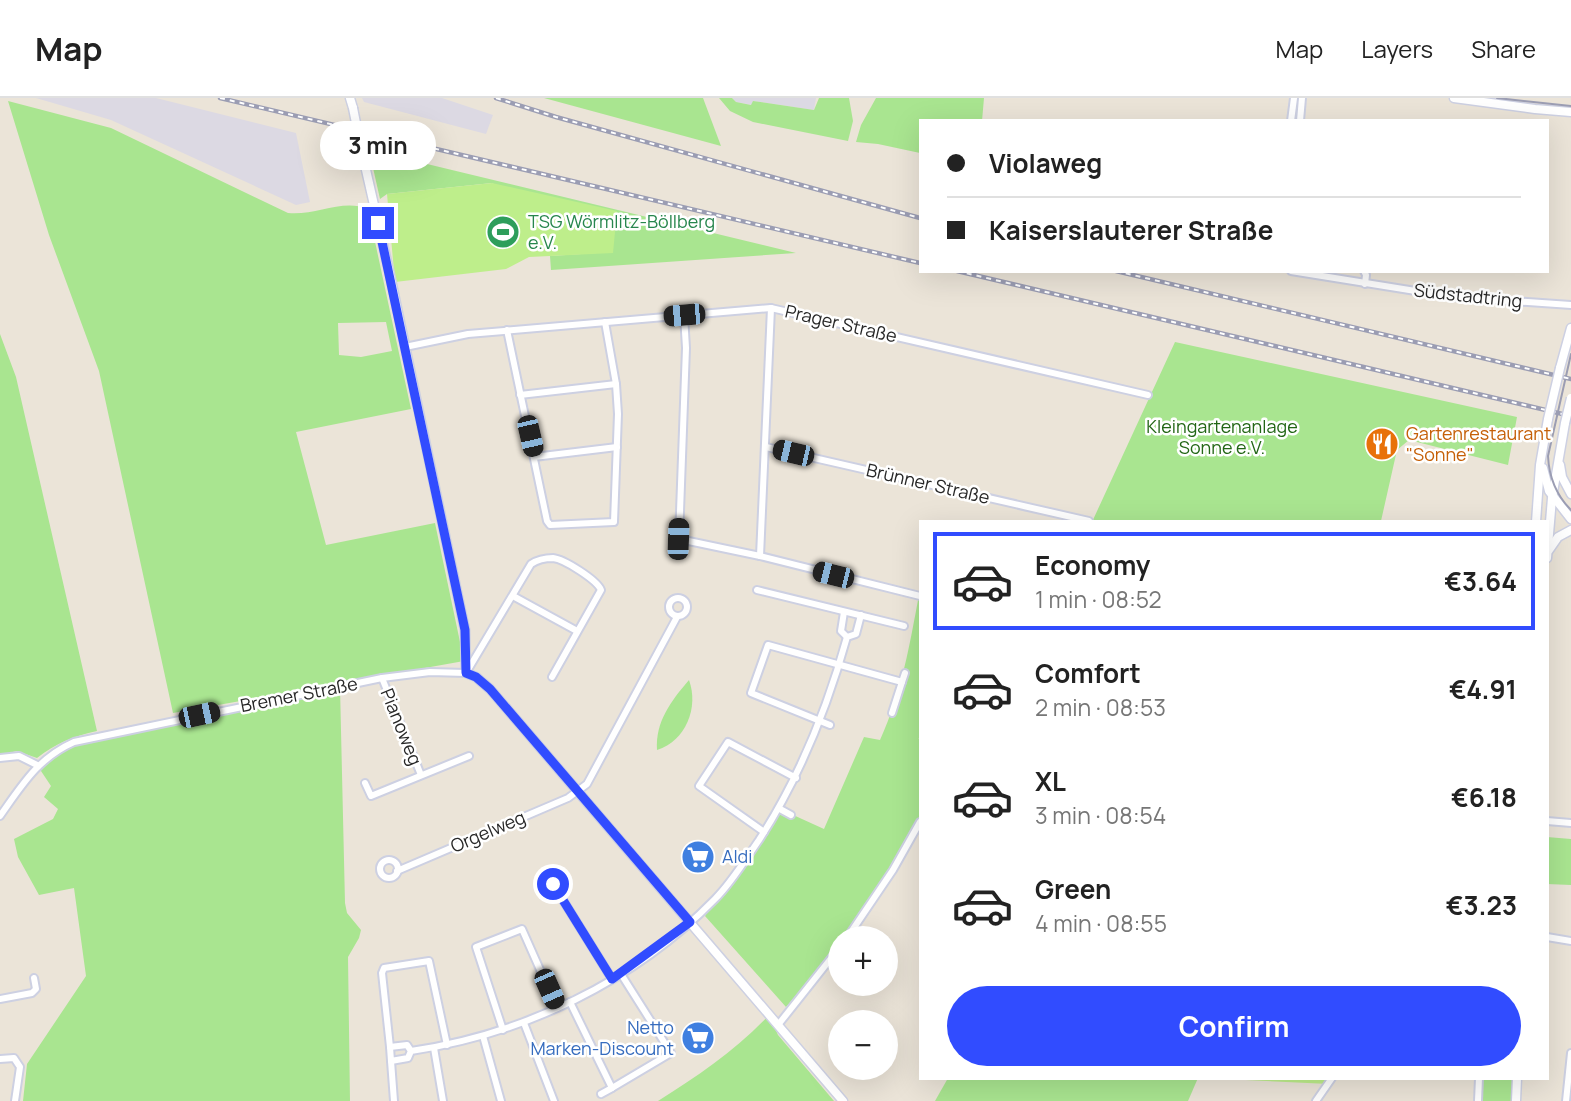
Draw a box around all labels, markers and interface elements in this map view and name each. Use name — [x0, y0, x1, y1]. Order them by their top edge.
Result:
text: Map — [35, 26, 103, 71]
text: Map — [1276, 32, 1323, 65]
text: Layers — [1361, 32, 1433, 65]
text: Share — [1471, 32, 1536, 65]
callout: 3 min — [320, 122, 436, 170]
text: 3 min — [348, 129, 408, 161]
text: Violaweg — [989, 145, 1102, 181]
route end — [362, 207, 394, 239]
place label: TSG Wörmlitz-Böllberg e.V. — [528, 209, 715, 254]
text: Kaiserslauterer Straße — [989, 212, 1273, 248]
sports icon: TSG Wörmlitz-Böllberg e.V. — [484, 213, 522, 251]
street label: Südstadtring — [1413, 277, 1524, 313]
street label: Prager Straße — [783, 299, 899, 348]
car — [663, 303, 706, 327]
car — [516, 413, 545, 459]
park label: Kleingartenanlage Sonne e.V. — [1146, 414, 1298, 459]
place label: Gartenrestaurant "Sonne" — [1406, 421, 1551, 466]
restaurant icon: Gartenrestaurant "Sonne" — [1363, 425, 1401, 463]
car — [771, 438, 816, 468]
street label: Brünner Straße — [864, 457, 992, 509]
car — [667, 518, 690, 560]
text: Economy — [1035, 547, 1150, 583]
icon: car — [951, 550, 1014, 613]
car — [811, 560, 856, 590]
text: €3.64 — [1444, 563, 1517, 599]
text: 1 min · 08:52 — [1035, 583, 1162, 615]
text: Comfort — [1035, 655, 1141, 691]
icon: car — [951, 658, 1014, 721]
street label: Bremer Straße — [238, 671, 360, 717]
text: €4.91 — [1449, 671, 1517, 707]
street label: Pianoweg — [376, 685, 428, 769]
text: 2 min · 08:53 — [1035, 691, 1166, 723]
car — [177, 700, 222, 730]
text: XL — [1035, 763, 1066, 799]
icon: car — [951, 766, 1014, 829]
text: €6.18 — [1451, 779, 1517, 815]
text: 3 min · 08:54 — [1035, 799, 1166, 831]
street label: Orgelweg — [446, 805, 529, 858]
supermarket icon: Aldi — [679, 838, 717, 876]
place label: Aldi — [722, 844, 752, 868]
route start — [537, 868, 569, 900]
text: Green — [1035, 871, 1111, 907]
icon: car — [951, 874, 1014, 937]
text: €3.23 — [1446, 887, 1517, 923]
text: 4 min · 08:55 — [1035, 907, 1167, 939]
map controls — [828, 926, 898, 1080]
button: + — [828, 926, 898, 996]
car — [531, 966, 568, 1012]
button: Confirm — [947, 986, 1521, 1066]
button: − — [828, 1010, 898, 1080]
place label: Netto Marken-Discount — [530, 1015, 674, 1060]
supermarket icon: Netto Marken-Discount — [679, 1019, 717, 1057]

